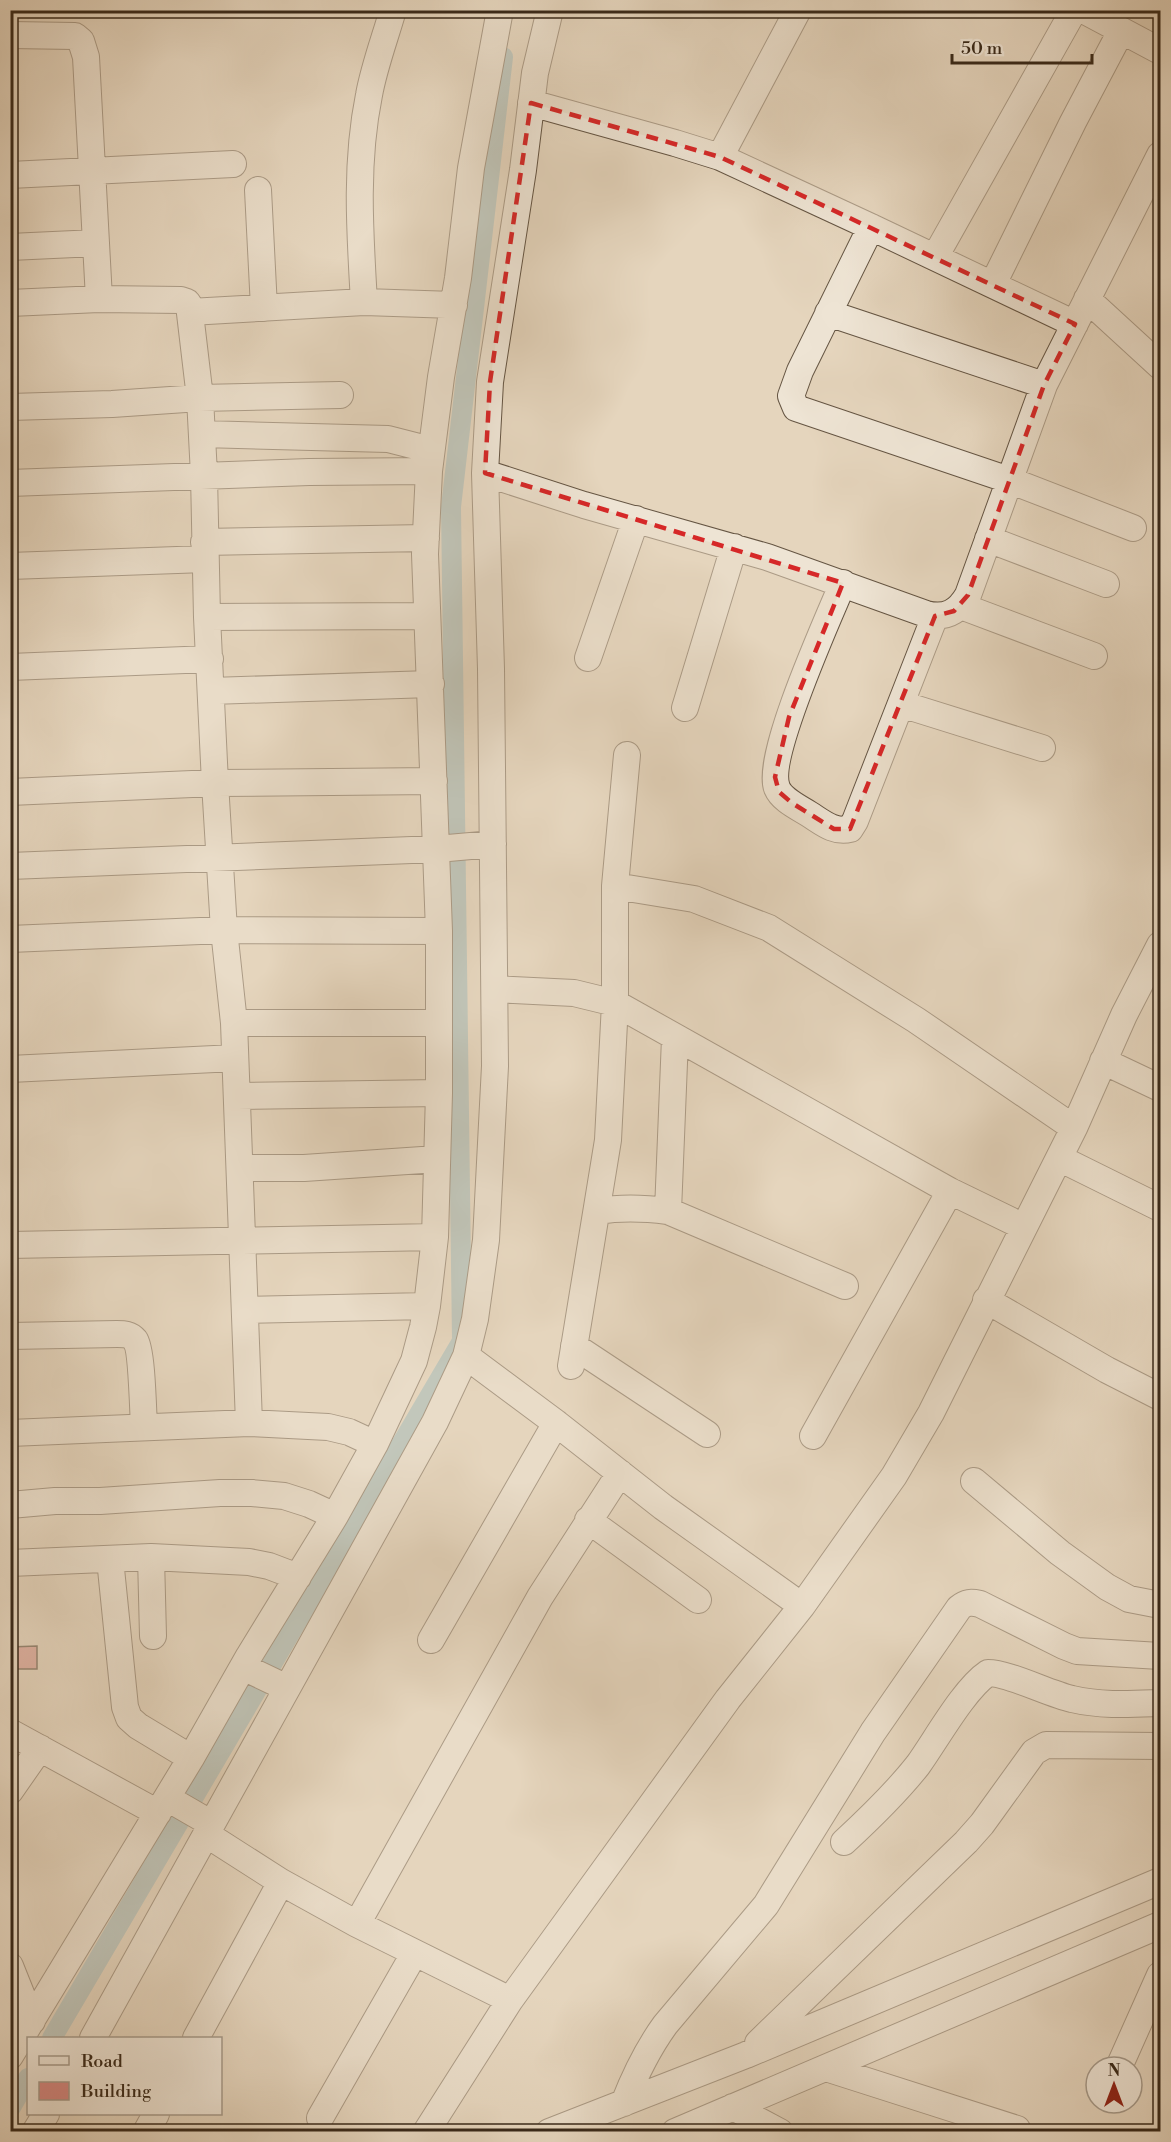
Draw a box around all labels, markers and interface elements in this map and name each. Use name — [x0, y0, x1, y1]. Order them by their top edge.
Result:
scale bar — [952, 27, 1092, 65]
text: 50 m — [961, 37, 1003, 60]
legend — [27, 2037, 222, 2115]
text: Road — [81, 2050, 124, 2073]
north arrow — [1084, 2055, 1144, 2115]
text: N — [1108, 2061, 1121, 2081]
text: Building — [80, 2080, 152, 2103]

